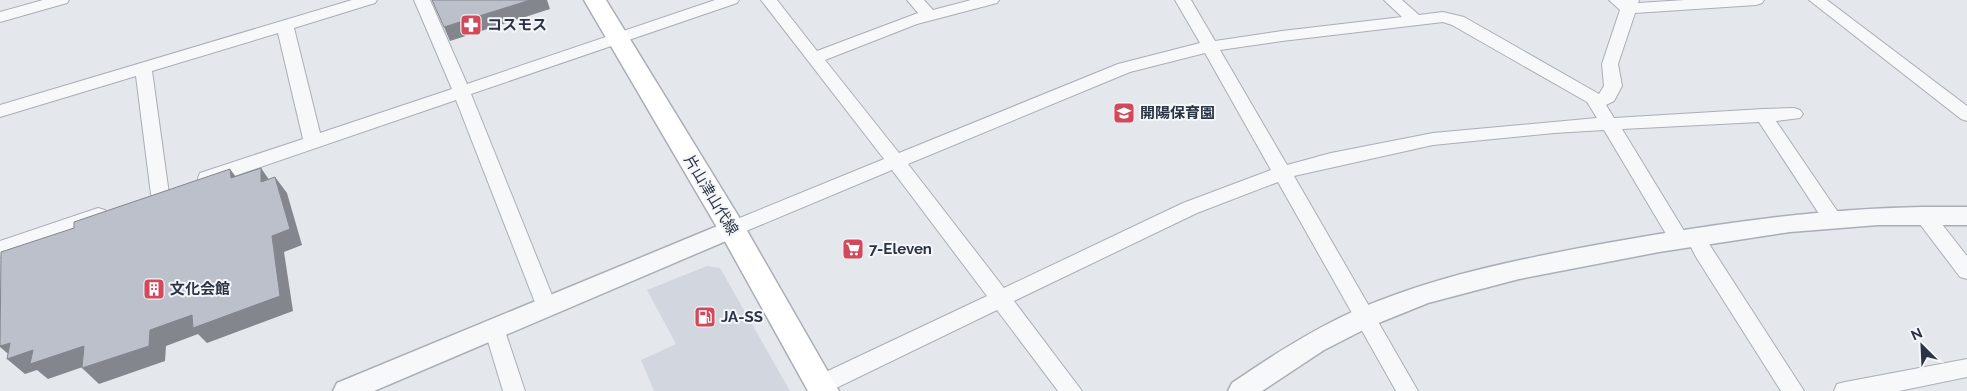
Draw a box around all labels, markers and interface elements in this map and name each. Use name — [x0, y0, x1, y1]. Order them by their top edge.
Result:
pharmacy icon: コスモス — [459, 13, 483, 37]
place label: コスモス — [487, 16, 547, 34]
school or university icon: 開陽保育園 — [1112, 101, 1136, 125]
place label: 開陽保育園 — [1140, 104, 1215, 122]
street label: 片山津山代線 — [680, 152, 742, 238]
supermarket icon: 7-Eleven — [841, 237, 865, 261]
place label: 7-Eleven — [869, 240, 932, 258]
building icon: 文化会館 — [142, 277, 166, 301]
place label: 文化会館 — [170, 280, 230, 298]
fuel station icon: JA-SS — [693, 305, 717, 329]
place label: JA-SS — [721, 308, 763, 326]
north arrow — [1897, 321, 1947, 371]
text: N — [1909, 325, 1925, 344]

